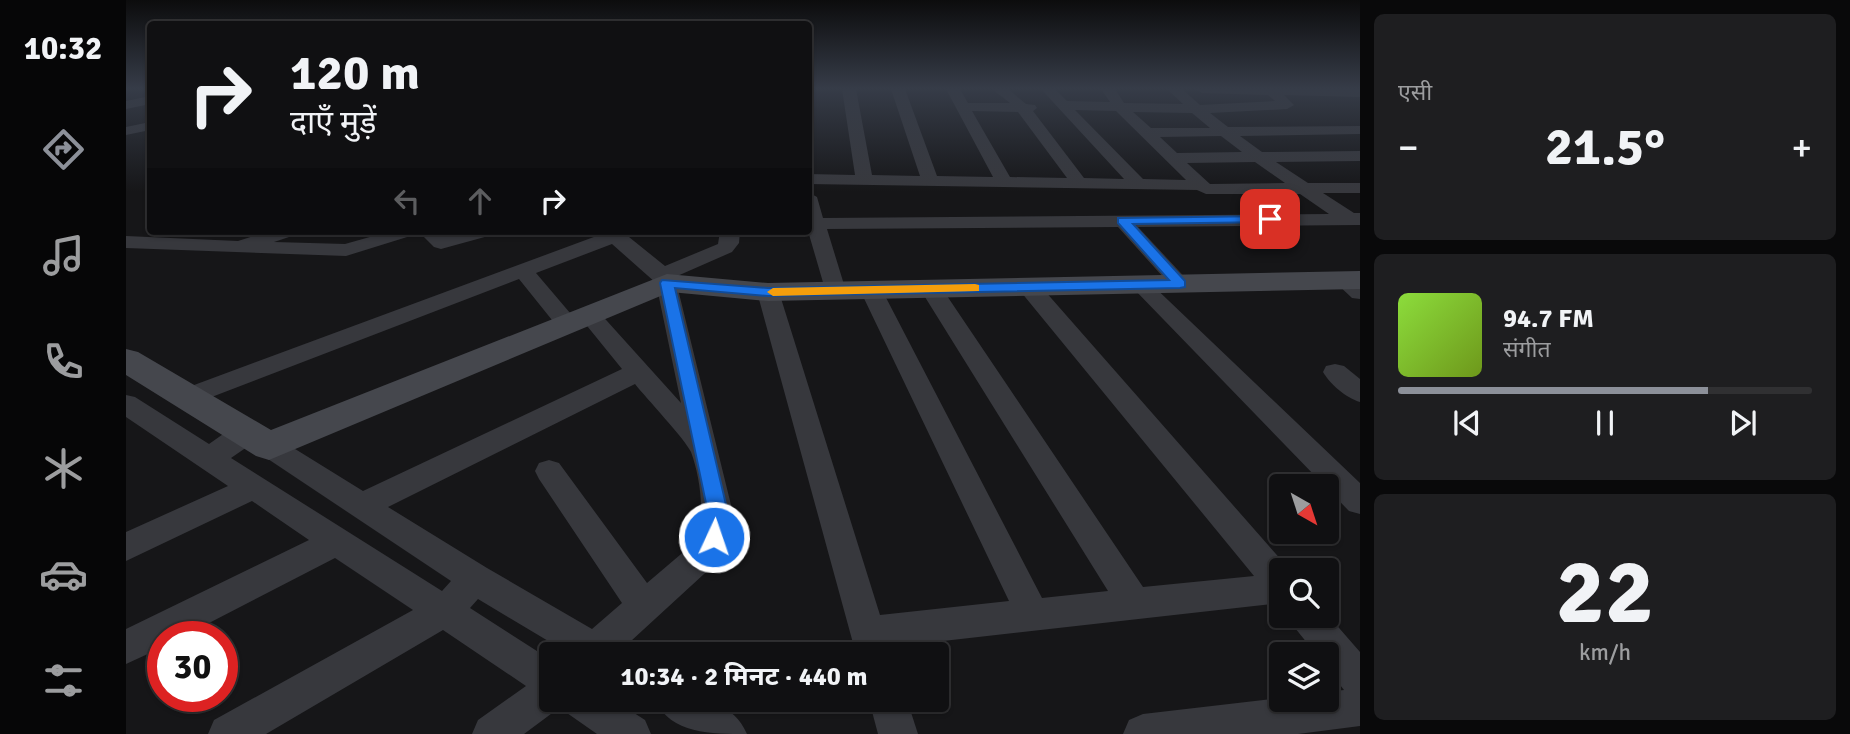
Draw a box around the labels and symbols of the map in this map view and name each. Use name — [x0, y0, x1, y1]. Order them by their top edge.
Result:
pin — [1240, 189, 1300, 249]
north arrow — [1269, 474, 1339, 544]
position arrow — [677, 500, 751, 574]
speed limit sign: 30 — [147, 621, 238, 712]

